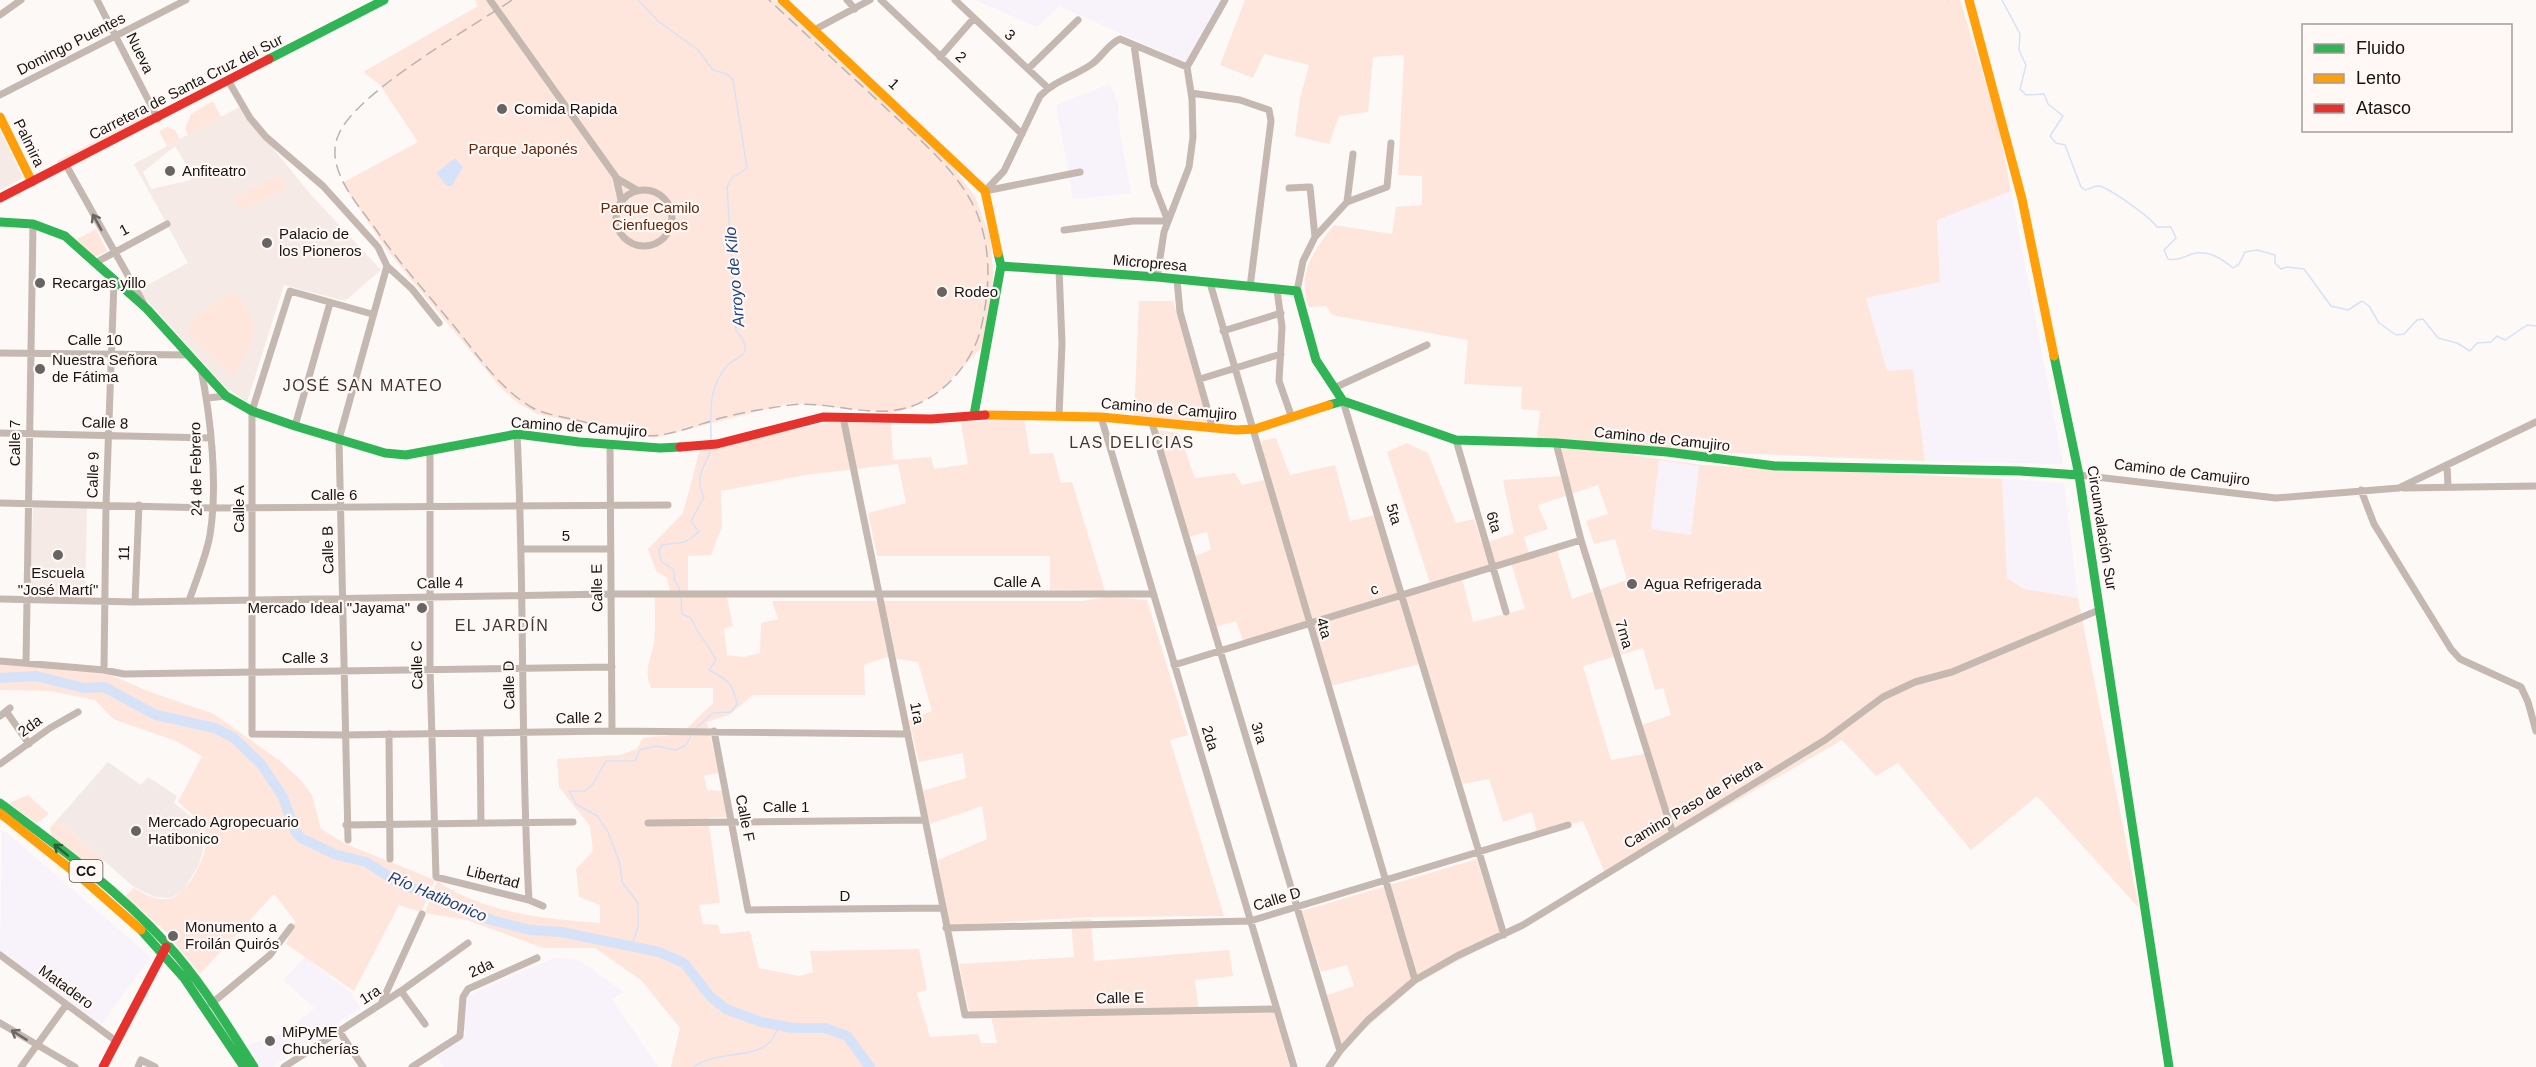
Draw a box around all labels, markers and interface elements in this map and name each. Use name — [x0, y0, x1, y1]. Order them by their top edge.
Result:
street label: Domingo Puentes — [14, 9, 128, 78]
legend — [2302, 24, 2512, 132]
street label: 3 — [1001, 26, 1019, 44]
street label: Carretera de Santa Cruz del Sur — [86, 30, 285, 143]
street label: Nueva — [123, 30, 158, 77]
text: Fluido — [2356, 38, 2405, 58]
street label: 2 — [952, 48, 970, 66]
text: Lento — [2356, 68, 2401, 88]
street label: 1 — [885, 75, 903, 93]
text: Atasco — [2356, 98, 2411, 118]
place label: Comida Rapida — [514, 100, 618, 117]
marker: Comida Rapida — [495, 102, 509, 116]
street label: Palmira — [11, 116, 49, 170]
park label: Parque Japonés — [468, 140, 578, 157]
place label: Anfiteatro — [182, 162, 246, 179]
marker: Anfiteatro — [163, 164, 177, 178]
park label: Parque Camilo Cienfuegos — [600, 199, 700, 233]
one-way arrow — [91, 213, 102, 231]
street label: 1 — [116, 220, 131, 239]
place label: Palacio de los Pioneros — [279, 225, 362, 259]
water label: Arroyo de Kilo — [722, 226, 747, 329]
marker: Palacio de los Pioneros — [260, 236, 274, 250]
street label: Micropresa — [1112, 251, 1188, 274]
place label: Recargas yillo — [52, 274, 146, 291]
marker: Recargas yillo — [33, 276, 47, 290]
place label: Rodeo — [954, 283, 998, 300]
marker: Rodeo — [935, 285, 949, 299]
street label: Calle 10 — [67, 331, 123, 348]
place label: Nuestra Señora de Fátima — [52, 351, 158, 385]
marker: Nuestra Señora de Fátima — [33, 362, 47, 376]
district label: JOSÉ SAN MATEO — [283, 376, 443, 394]
street label: Camino de Camujiro — [1100, 394, 1238, 423]
street label: Calle 8 — [81, 413, 129, 432]
street label: Camino de Camujiro — [510, 413, 648, 440]
street label: Calle 7 — [6, 420, 23, 466]
street label: 24 de Febrero — [186, 422, 205, 516]
street label: Camino de Camujiro — [1593, 423, 1731, 454]
district label: LAS DELICIAS — [1069, 434, 1195, 451]
street label: Calle 9 — [83, 451, 102, 499]
street label: Camino de Camujiro — [2113, 455, 2251, 488]
street label: Circunvalación Sur — [2084, 464, 2121, 591]
street label: Calle A — [230, 485, 247, 533]
street label: Calle 6 — [311, 486, 357, 503]
street label: 5ta — [1383, 501, 1406, 527]
street label: 6ta — [1483, 509, 1506, 535]
street label: Calle B — [319, 526, 336, 574]
street label: 5 — [562, 527, 570, 544]
street label: 11 — [115, 545, 132, 561]
marker: Escuela "José Martí" — [51, 548, 65, 562]
place label: Escuela "José Martí" — [18, 564, 98, 598]
street label: Calle E — [588, 564, 605, 612]
street label: Calle A — [993, 573, 1041, 590]
street label: Calle 4 — [416, 574, 463, 591]
place label: Agua Refrigerada — [1644, 575, 1762, 592]
marker: Agua Refrigerada — [1625, 577, 1639, 591]
street label: c — [1368, 579, 1380, 598]
place label: Mercado Ideal "Jayama" — [248, 599, 410, 616]
marker: Mercado Ideal "Jayama" — [415, 601, 429, 615]
street label: 4ta — [1313, 615, 1336, 641]
district label: EL JARDÍN — [455, 616, 549, 634]
street label: 7ma — [1612, 617, 1637, 651]
street label: Calle C — [408, 640, 425, 690]
street label: Calle 3 — [282, 649, 328, 666]
street label: Calle D — [500, 660, 517, 710]
street label: 1ra — [907, 701, 928, 726]
street label: Calle 2 — [555, 709, 602, 726]
street label: 2da — [15, 711, 45, 740]
street label: 3ra — [1248, 720, 1271, 746]
street label: 2da — [1199, 723, 1222, 753]
street label: Camino Paso de Piedra — [1620, 755, 1766, 852]
street label: Calle F — [733, 793, 758, 843]
street label: Calle 1 — [763, 798, 809, 815]
place label: Mercado Agropecuario Hatibonico — [148, 813, 299, 847]
marker: Mercado Agropecuario Hatibonico — [129, 824, 143, 838]
one-way arrow — [54, 843, 69, 857]
road number: CC — [70, 860, 103, 882]
street label: Libertad — [465, 862, 521, 891]
water label: Río Hatibonico — [386, 868, 490, 925]
street label: Calle D — [1251, 883, 1303, 914]
street label: D — [840, 887, 851, 904]
place label: Monumento a Froilán Quirós — [185, 918, 279, 952]
marker: Monumento a Froilán Quirós — [166, 929, 180, 943]
street label: 2da — [466, 954, 496, 980]
street label: Matadero — [36, 961, 97, 1012]
street label: 1ra — [356, 981, 384, 1008]
street label: Calle E — [1096, 989, 1144, 1006]
place label: MiPyME Chucherías — [282, 1023, 359, 1057]
one-way arrow — [11, 1029, 28, 1041]
marker: MiPyME Chucherías — [263, 1034, 277, 1048]

